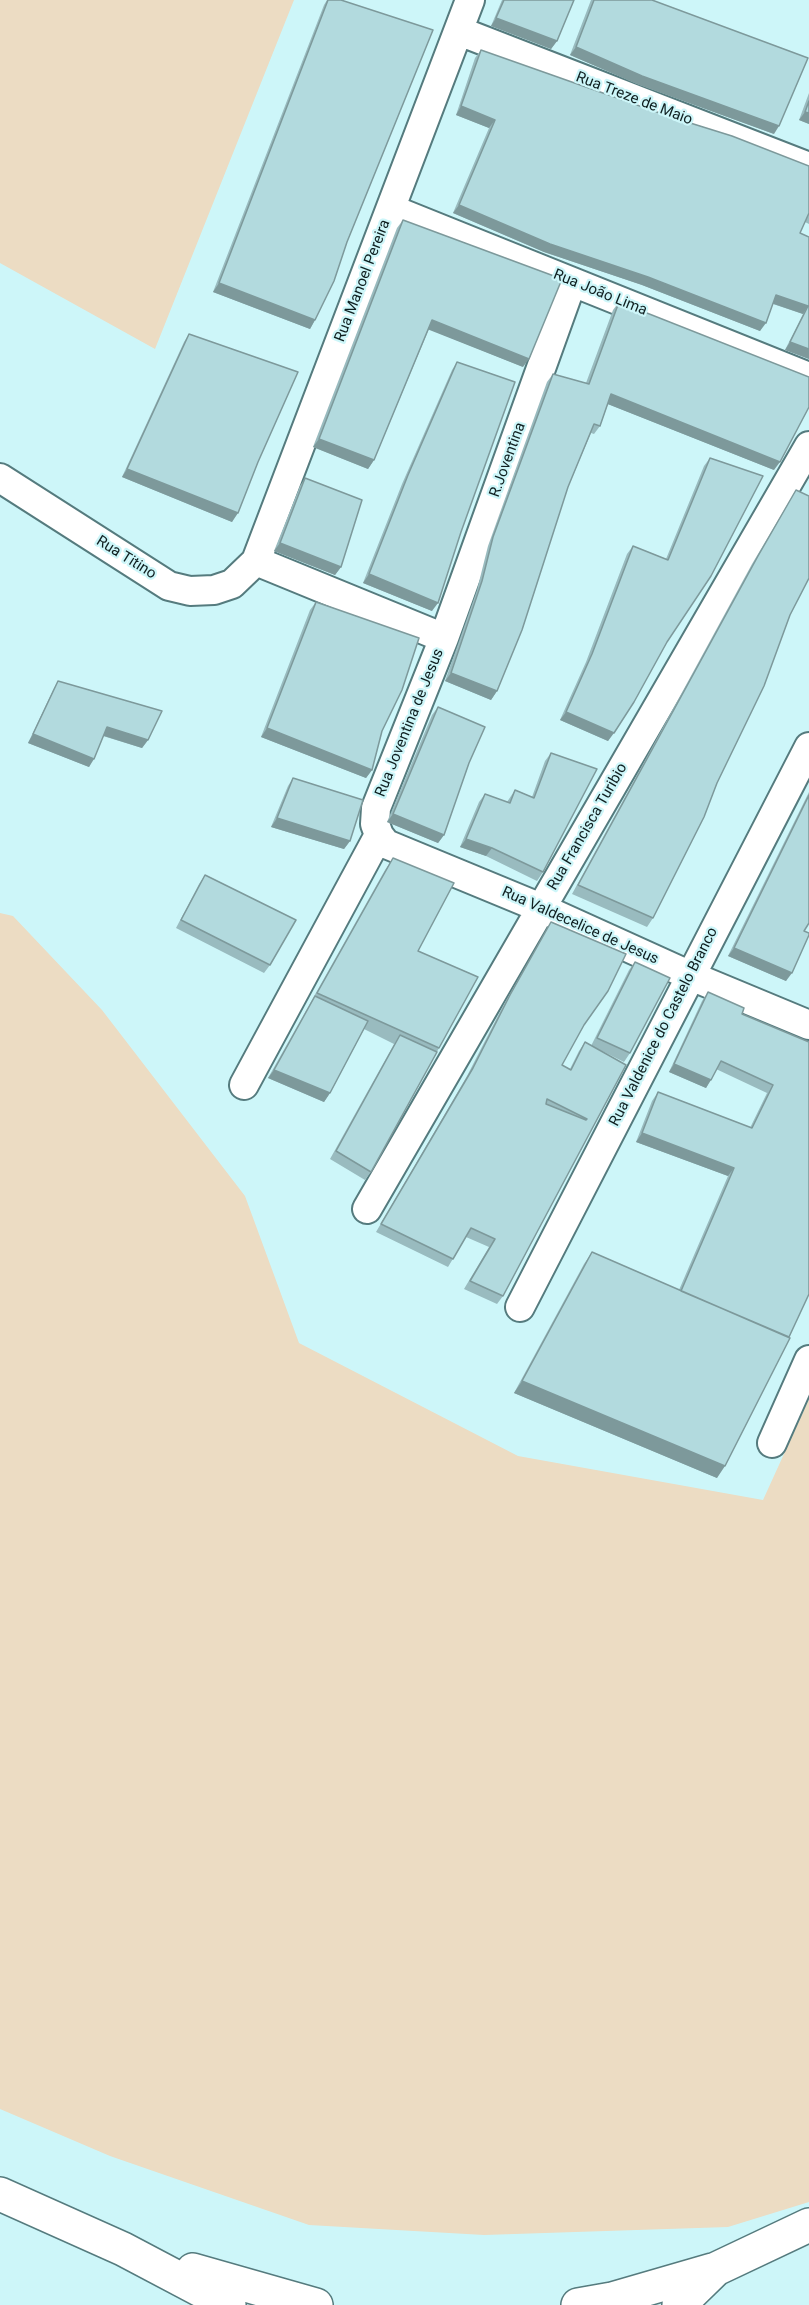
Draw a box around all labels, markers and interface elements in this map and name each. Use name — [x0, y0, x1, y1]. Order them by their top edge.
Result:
street label: Rua Treze de Maio — [573, 69, 695, 129]
street label: Rua Manoel Pereira — [331, 217, 395, 345]
street label: Rua João Lima — [550, 266, 650, 320]
street label: R.Joventina — [486, 420, 530, 500]
street label: Rua Titino — [93, 533, 159, 583]
street label: Rua Joventina de Jesus — [372, 646, 448, 800]
street label: Rua Francisca Turibio — [544, 760, 632, 894]
street label: Rua Valdecelice de Jesus — [499, 883, 661, 969]
street label: Rua Valdenice do Castelo Branco — [606, 925, 722, 1129]

